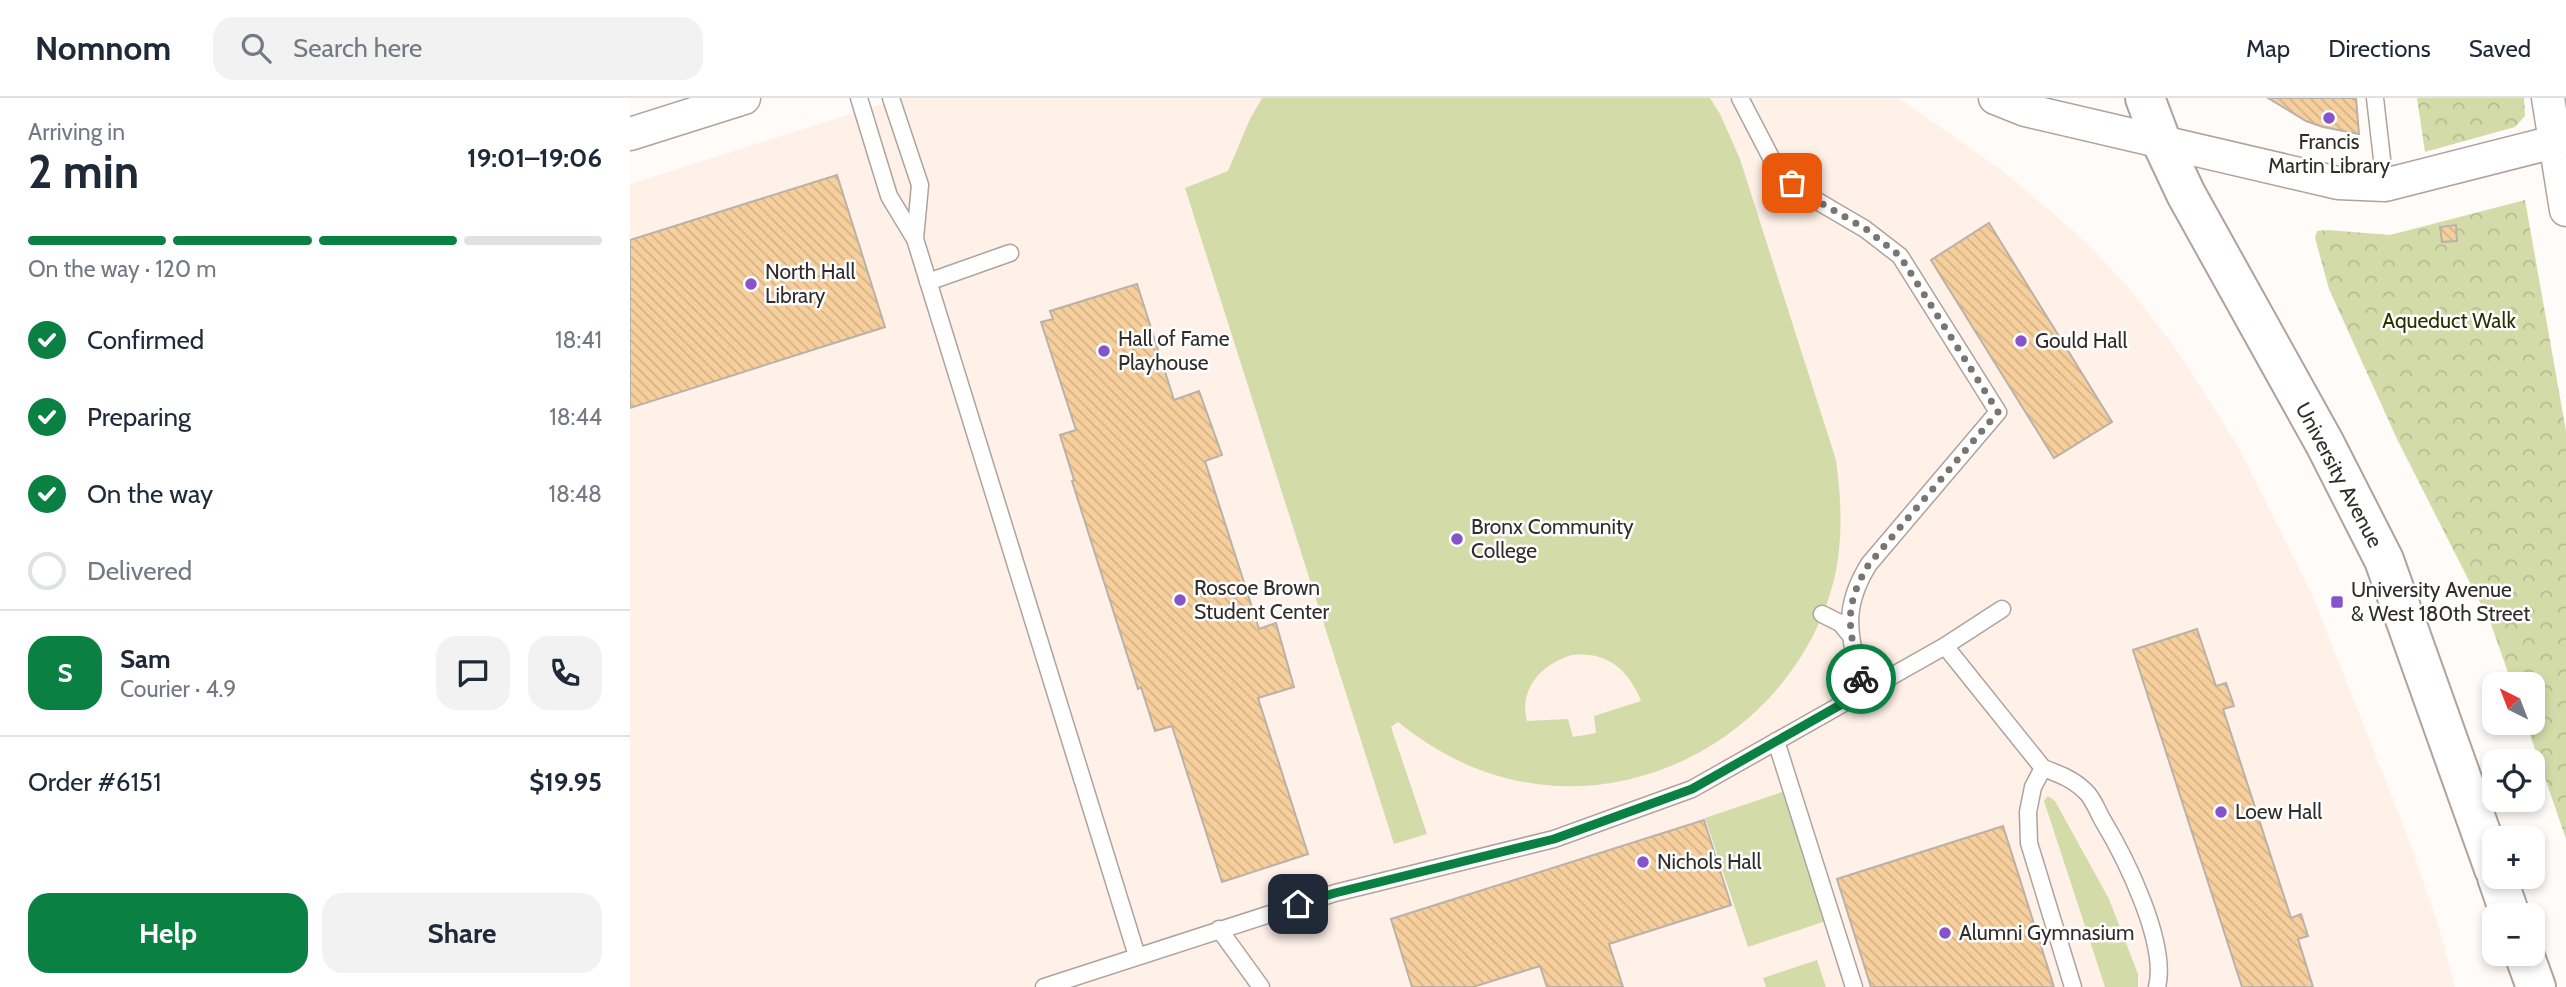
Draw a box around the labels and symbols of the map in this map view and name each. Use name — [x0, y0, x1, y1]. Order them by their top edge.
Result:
marker: Francis Martin Library — [2321, 110, 2337, 126]
place label: Francis Martin Library — [2268, 129, 2390, 178]
pin — [1762, 153, 1822, 213]
place label: North Hall Library — [765, 259, 856, 308]
marker: North Hall Library — [743, 276, 759, 292]
park label: Aqueduct Walk — [2382, 308, 2516, 333]
place label: Hall of Fame Playhouse — [1118, 326, 1230, 375]
place label: Gould Hall — [2035, 328, 2127, 353]
marker: Gould Hall — [2013, 333, 2029, 349]
marker: Hall of Fame Playhouse — [1096, 343, 1112, 359]
street label: University Avenue — [2291, 398, 2388, 552]
place label: Bronx Community College — [1471, 514, 1634, 563]
marker: Bronx Community College — [1449, 531, 1465, 547]
place label: Roscoe Brown Student Center — [1194, 575, 1330, 624]
place label: University Avenue & West 180th Street — [2351, 577, 2530, 626]
marker: Roscoe Brown Student Center — [1172, 592, 1188, 608]
marker: University Avenue & West 180th Street — [2329, 594, 2345, 610]
courier — [1826, 644, 1896, 714]
north arrow — [2482, 672, 2544, 735]
place label: Loew Hall — [2235, 799, 2322, 824]
marker: Loew Hall — [2213, 804, 2229, 820]
place label: Nichols Hall — [1657, 849, 1762, 874]
marker: Nichols Hall — [1635, 854, 1651, 870]
pin — [1268, 874, 1328, 934]
place label: Alumni Gymnasium — [1959, 920, 2134, 945]
marker: Alumni Gymnasium — [1937, 925, 1953, 941]

